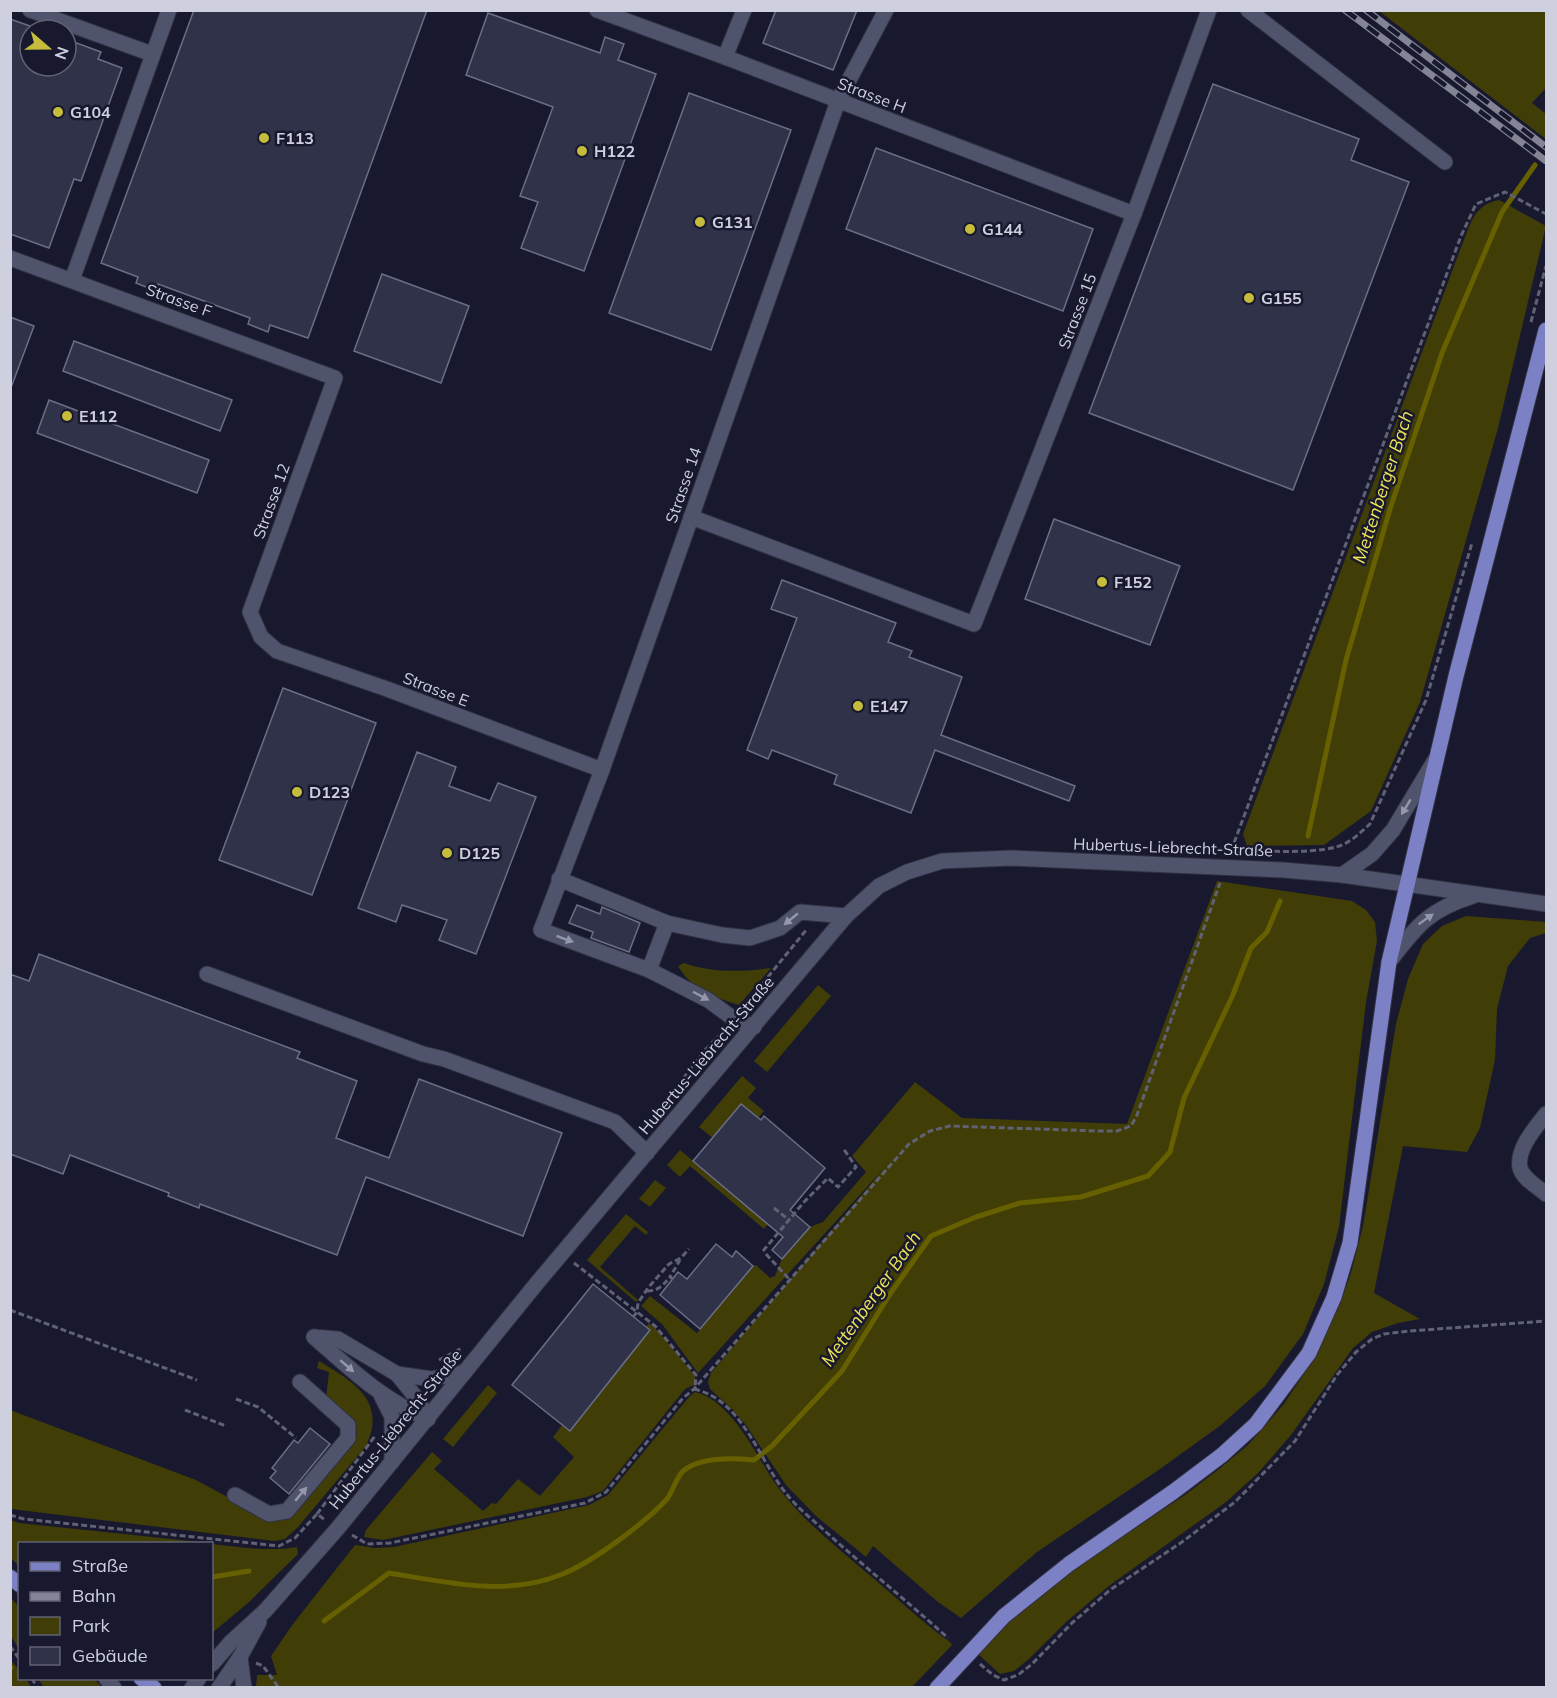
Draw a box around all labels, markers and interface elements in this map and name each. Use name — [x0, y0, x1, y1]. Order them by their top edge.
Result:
north arrow — [18, 18, 78, 78]
text: N — [51, 44, 74, 62]
street label: Strasse H — [835, 73, 909, 117]
place label: G104 — [70, 102, 111, 122]
marker: G104 — [51, 105, 65, 119]
place label: F113 — [276, 128, 314, 148]
marker: F113 — [257, 131, 271, 145]
place label: H122 — [594, 141, 635, 161]
marker: H122 — [575, 144, 589, 158]
place label: G131 — [712, 212, 753, 232]
marker: G131 — [693, 215, 707, 229]
place label: G144 — [982, 219, 1023, 239]
marker: G144 — [963, 222, 977, 236]
street label: Strasse 15 — [1054, 271, 1100, 351]
street label: Strasse F — [143, 279, 215, 321]
place label: G155 — [1261, 288, 1302, 308]
marker: G155 — [1242, 291, 1256, 305]
place label: E112 — [79, 406, 117, 426]
water label: Mettenberger Bach — [1347, 408, 1418, 566]
marker: E112 — [60, 409, 74, 423]
street label: Strasse 14 — [661, 444, 705, 526]
street label: Strasse 12 — [248, 461, 294, 541]
place label: F152 — [1114, 572, 1152, 592]
marker: F152 — [1095, 575, 1109, 589]
street label: Strasse E — [400, 667, 472, 711]
place label: E147 — [870, 696, 908, 716]
marker: E147 — [851, 699, 865, 713]
place label: D123 — [309, 782, 350, 802]
marker: D123 — [290, 785, 304, 799]
one-way arrow — [1401, 799, 1412, 815]
street label: Hubertus-Liebrecht-Straße — [1073, 834, 1273, 860]
place label: D125 — [459, 843, 500, 863]
marker: D125 — [440, 846, 454, 860]
one-way arrow — [783, 913, 799, 926]
one-way arrow — [1418, 914, 1434, 925]
one-way arrow — [556, 935, 574, 944]
street label: Hubertus-Liebrecht-Straße — [634, 972, 778, 1138]
one-way arrow — [692, 991, 710, 1001]
water label: Mettenberger Bach — [816, 1227, 926, 1371]
street label: Hubertus-Liebrecht-Straße — [324, 1345, 466, 1513]
one-way arrow — [339, 1359, 354, 1372]
one-way arrow — [295, 1486, 308, 1502]
legend — [18, 1542, 213, 1680]
text: Straße — [72, 1554, 128, 1577]
text: Bahn — [72, 1584, 116, 1607]
text: Park — [72, 1614, 111, 1637]
text: Gebäude — [72, 1644, 148, 1667]

